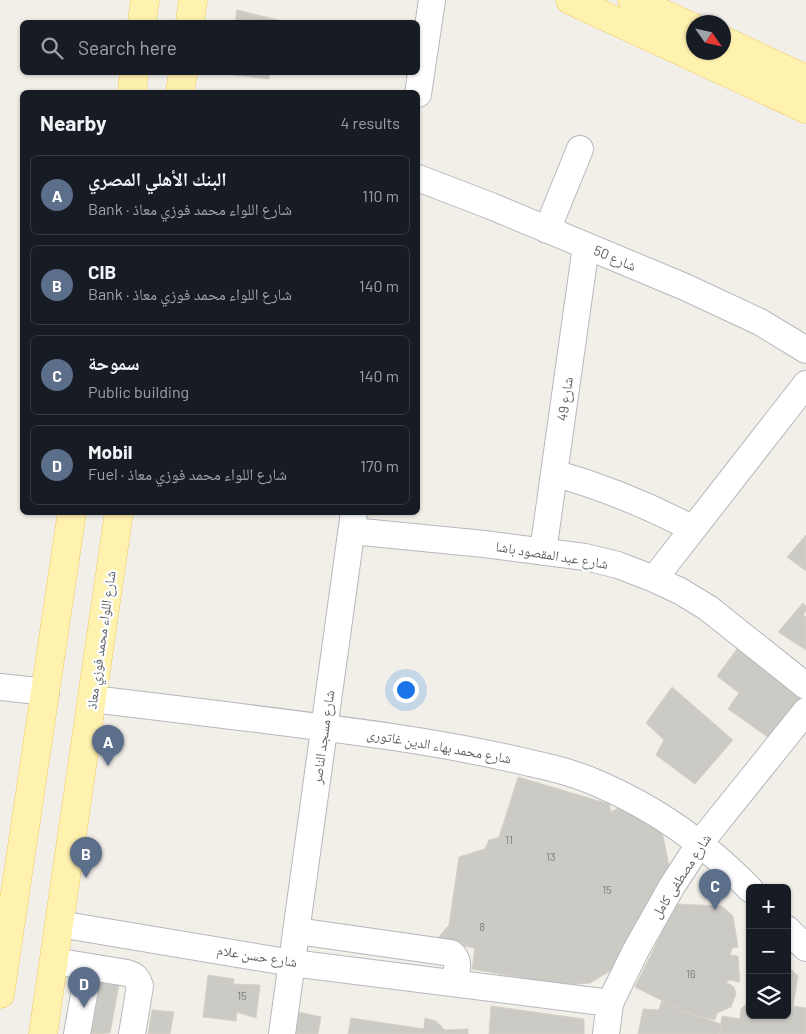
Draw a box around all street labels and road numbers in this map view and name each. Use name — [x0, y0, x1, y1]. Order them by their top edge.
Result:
street label: شارع 50 — [591, 241, 639, 276]
street label: شارع 49 — [553, 376, 578, 422]
street label: شارع عبد المقصود باشا — [494, 537, 610, 574]
street label: شارع اللواء محمد فوزي معاذ — [82, 570, 122, 711]
street label: شارع مسجد الناصر — [307, 689, 339, 786]
street label: شارع محمد بهاء الدين غاتورى — [365, 724, 513, 769]
street label: شارع مصطفى كامل — [647, 830, 716, 922]
street label: شارع حسن علام — [215, 941, 298, 972]

